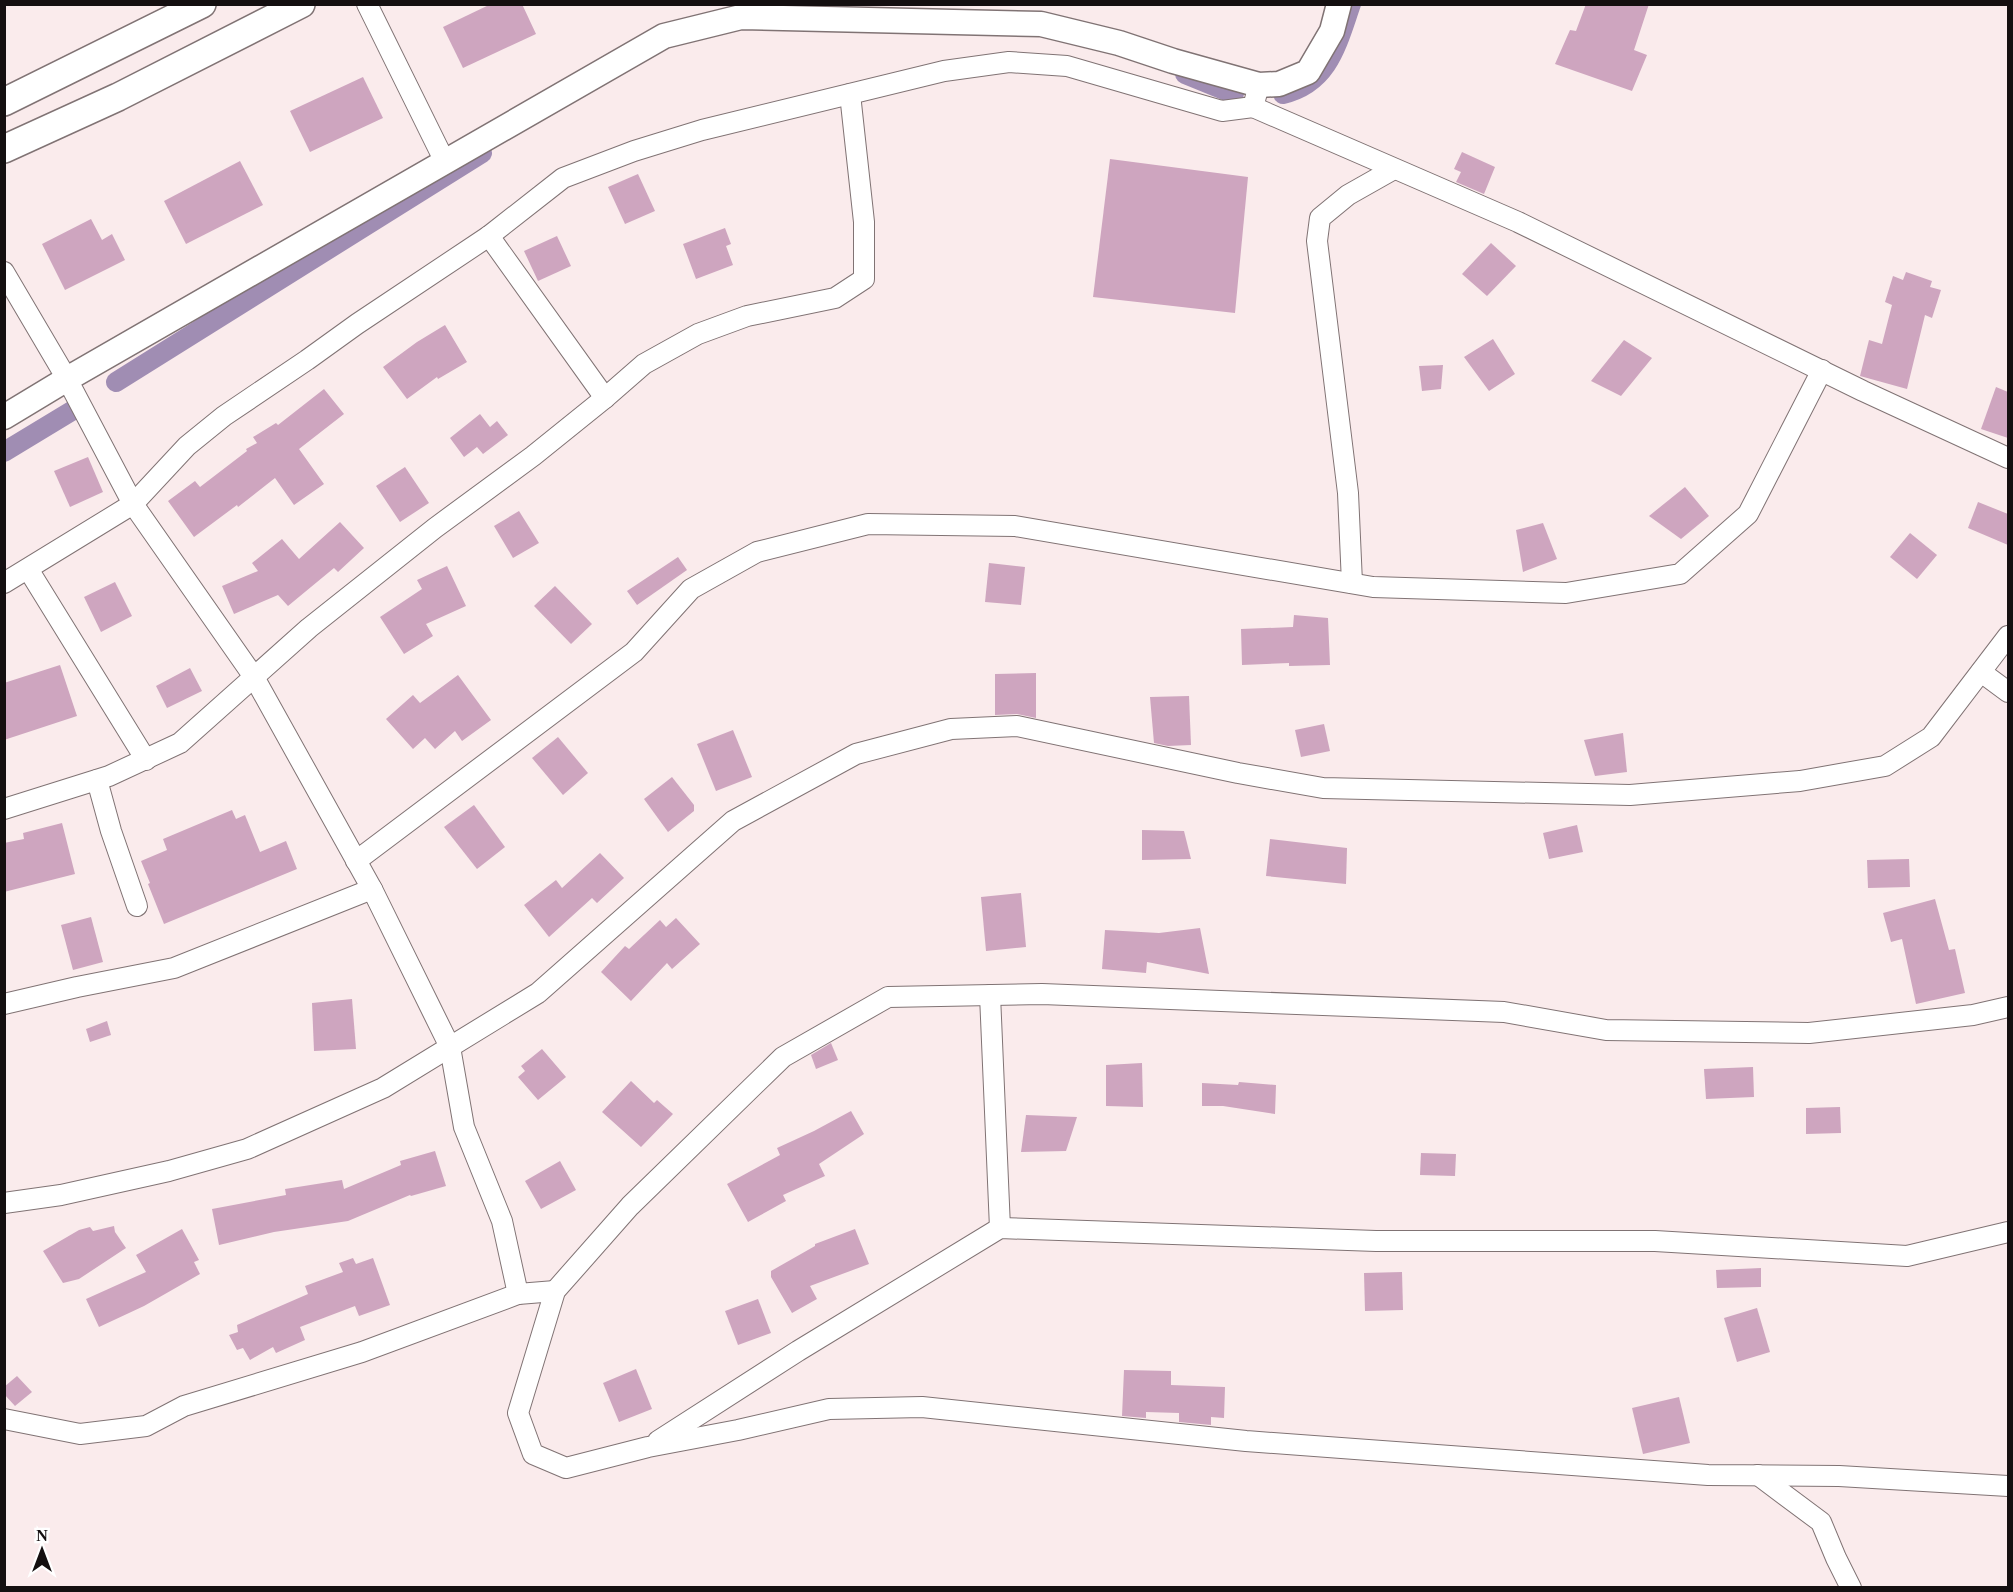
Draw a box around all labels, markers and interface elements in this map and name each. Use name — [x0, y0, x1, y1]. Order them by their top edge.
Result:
north arrow — [12, 1520, 72, 1580]
text: N — [36, 1527, 48, 1544]

